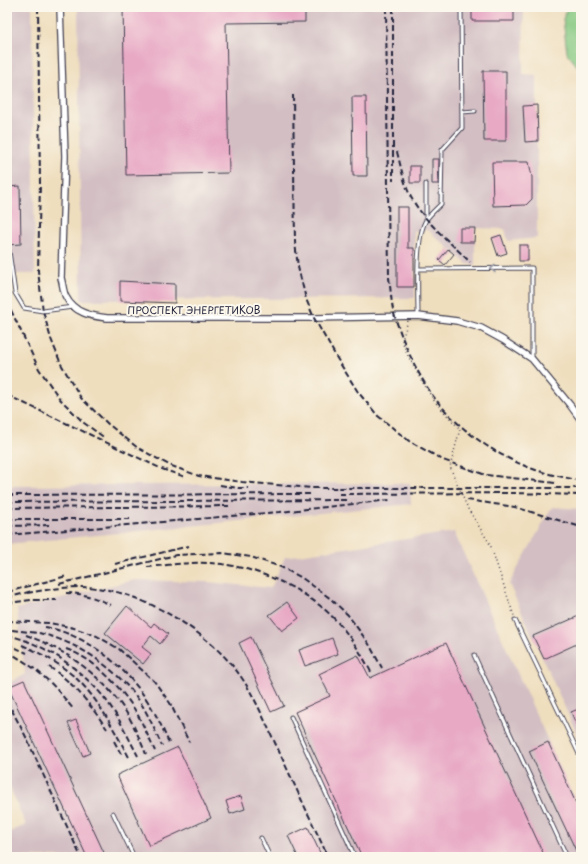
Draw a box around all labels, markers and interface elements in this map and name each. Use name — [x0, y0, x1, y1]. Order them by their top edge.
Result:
one-way arrow — [490, 265, 496, 273]
street label: ПРОСПЕКТ ЭНЕРГЕТИКОВ — [128, 302, 261, 317]

